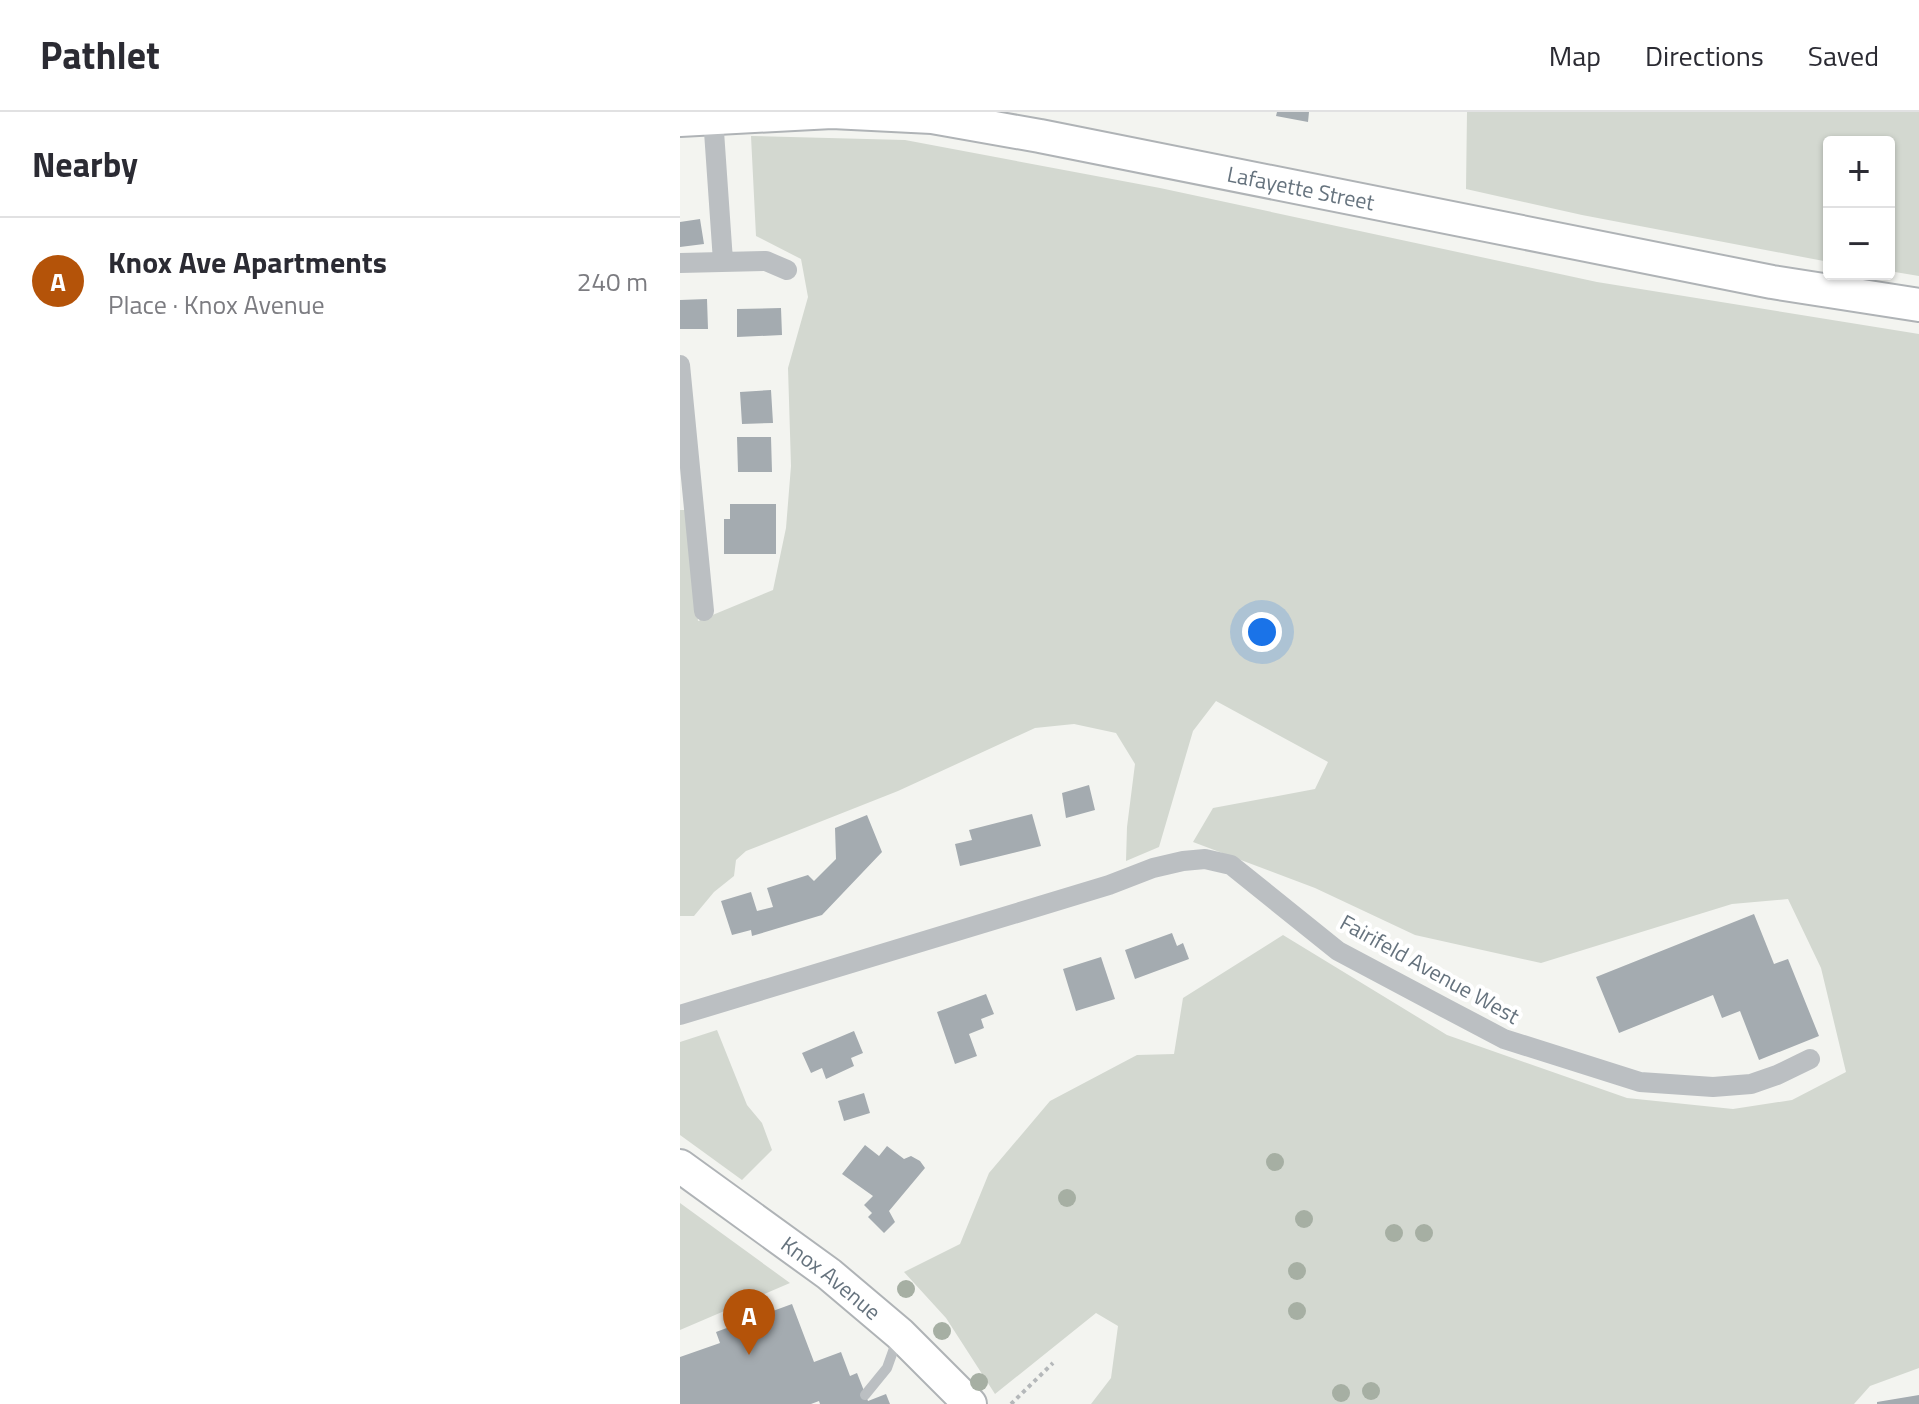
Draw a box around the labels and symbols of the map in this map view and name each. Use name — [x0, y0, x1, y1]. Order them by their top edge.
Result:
street label: Lafayette Street — [1224, 157, 1378, 219]
your location — [1242, 612, 1282, 652]
street label: Fairifeld Avenue West — [1334, 905, 1526, 1033]
street label: Knox Avenue — [774, 1228, 889, 1328]
pin: A — [723, 1289, 775, 1355]

